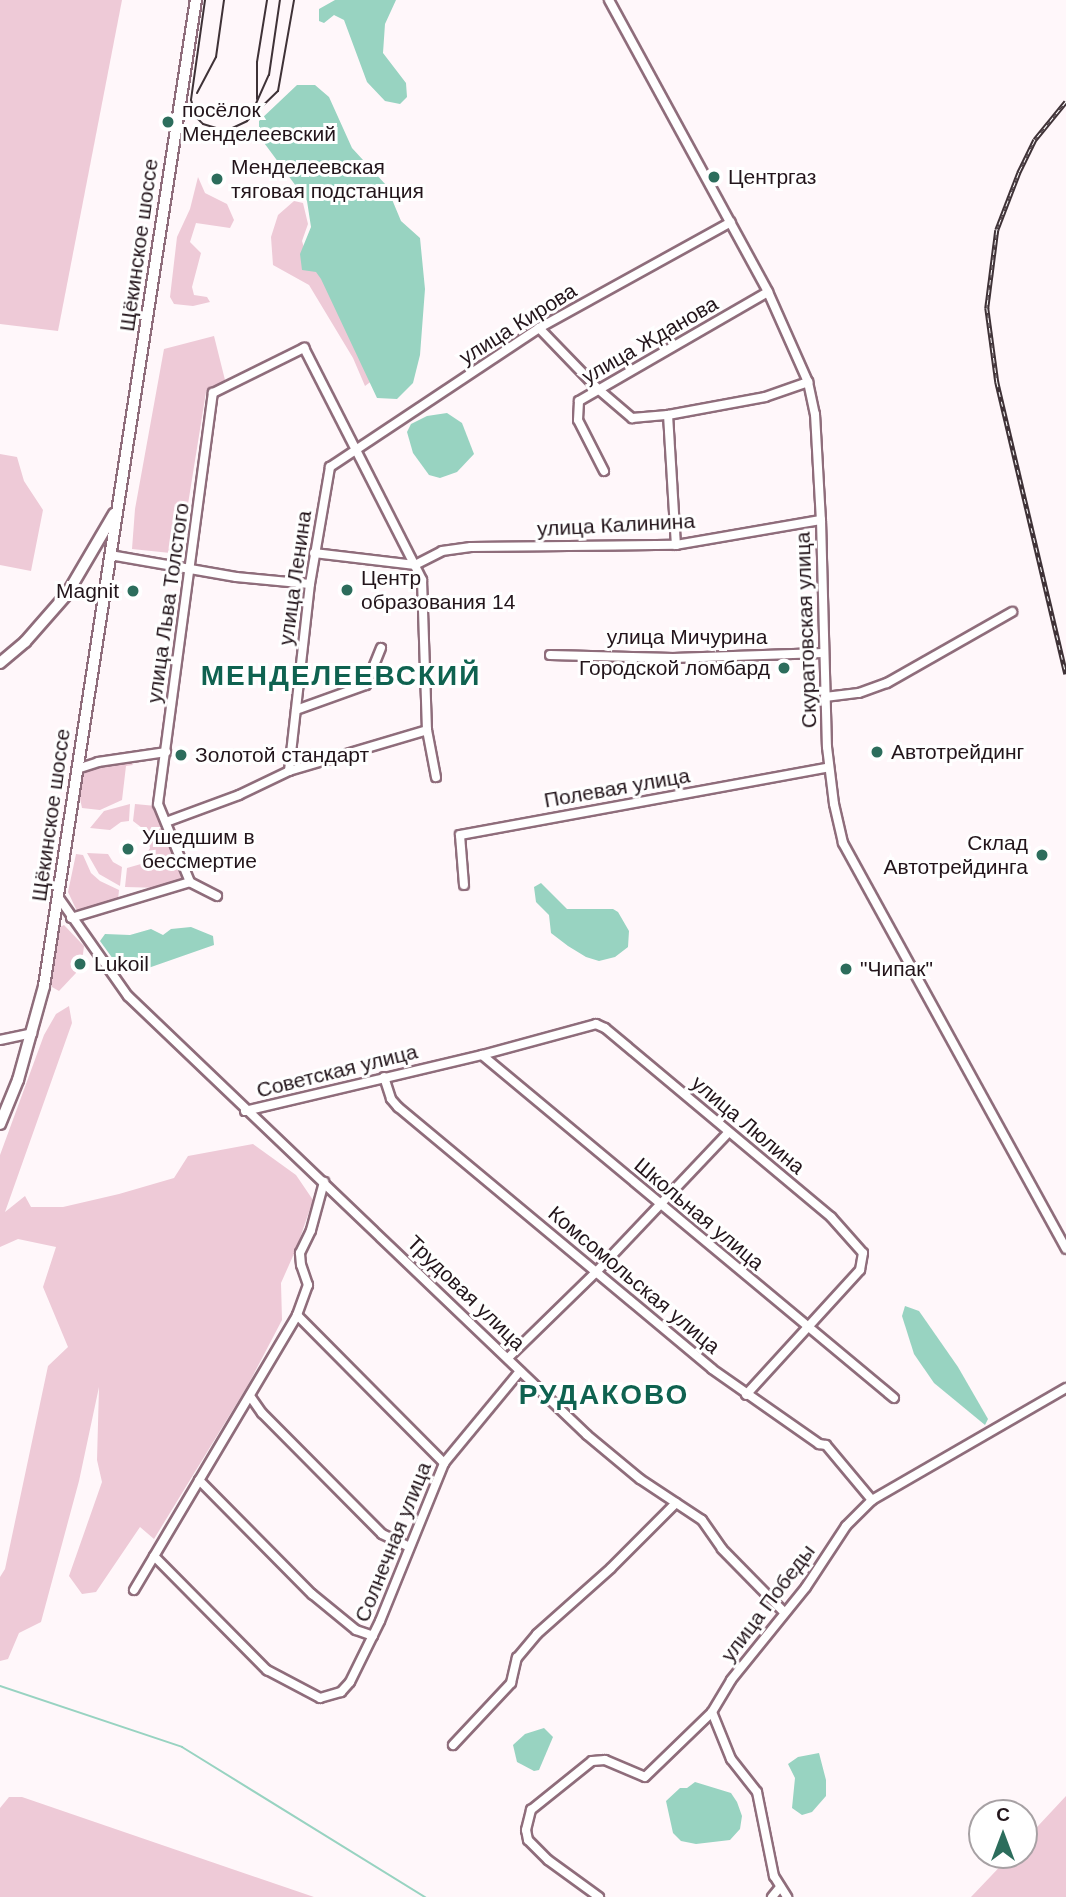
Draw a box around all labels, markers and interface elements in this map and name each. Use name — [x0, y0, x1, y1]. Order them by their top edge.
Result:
place label: посёлок Менделеевский — [182, 97, 336, 147]
marker: посёлок Менделеевский — [160, 114, 176, 130]
place label: Менделеевская тяговая подстанция — [231, 154, 424, 204]
street label: Щёкинское шоссе — [114, 157, 164, 333]
place label: Центргаз — [728, 164, 816, 190]
marker: Центргаз — [706, 169, 722, 185]
marker: Менделеевская тяговая подстанция — [209, 171, 225, 187]
street label: улица Кирова — [455, 278, 581, 370]
street label: улица Жданова — [578, 291, 722, 389]
street label: улица Льва Толстого — [141, 501, 195, 705]
street label: улица Калинина — [536, 508, 696, 542]
street label: улица Ленина — [273, 509, 317, 647]
street label: Скуратовская улица — [790, 531, 822, 729]
place label: Центр образования 14 — [361, 565, 515, 615]
place label: Magnit — [56, 578, 119, 604]
marker: Центр образования 14 — [339, 582, 355, 598]
marker: Magnit — [125, 583, 141, 599]
street label: улица Мичурина — [607, 624, 767, 650]
place label: Городской ломбард — [579, 655, 770, 681]
district label: МЕНДЕЛЕЕВСКИЙ — [202, 659, 480, 693]
marker: Городской ломбард — [776, 660, 792, 676]
street label: Щёкинское шоссе — [26, 727, 76, 903]
place label: Автотрейдинг — [891, 739, 1024, 765]
place label: Золотой стандарт — [195, 742, 369, 768]
marker: Автотрейдинг — [869, 744, 885, 760]
marker: Золотой стандарт — [173, 747, 189, 763]
street label: Полевая улица — [542, 763, 692, 813]
place label: Ушедшим в бессмертие — [142, 824, 257, 874]
place label: Склад Автотрейдинга — [884, 830, 1028, 880]
marker: Ушедшим в бессмертие — [120, 841, 136, 857]
marker: Склад Автотрейдинга — [1034, 847, 1050, 863]
place label: Lukoil — [94, 951, 149, 977]
marker: Lukoil — [72, 956, 88, 972]
place label: "Чипак" — [860, 956, 933, 982]
marker: "Чипак" — [838, 961, 854, 977]
street label: Советская улица — [254, 1039, 420, 1103]
street label: улица Люлина — [686, 1070, 810, 1180]
street label: Школьная улица — [629, 1153, 769, 1275]
street label: Комсомольская улица — [543, 1201, 725, 1359]
street label: Трудовая улица — [402, 1230, 530, 1356]
district label: РУДАКОВО — [520, 1378, 688, 1412]
street label: Солнечная улица — [349, 1458, 437, 1626]
street label: улица Победы — [716, 1539, 820, 1667]
north arrow — [968, 1799, 1038, 1869]
text: С — [996, 1804, 1010, 1825]

